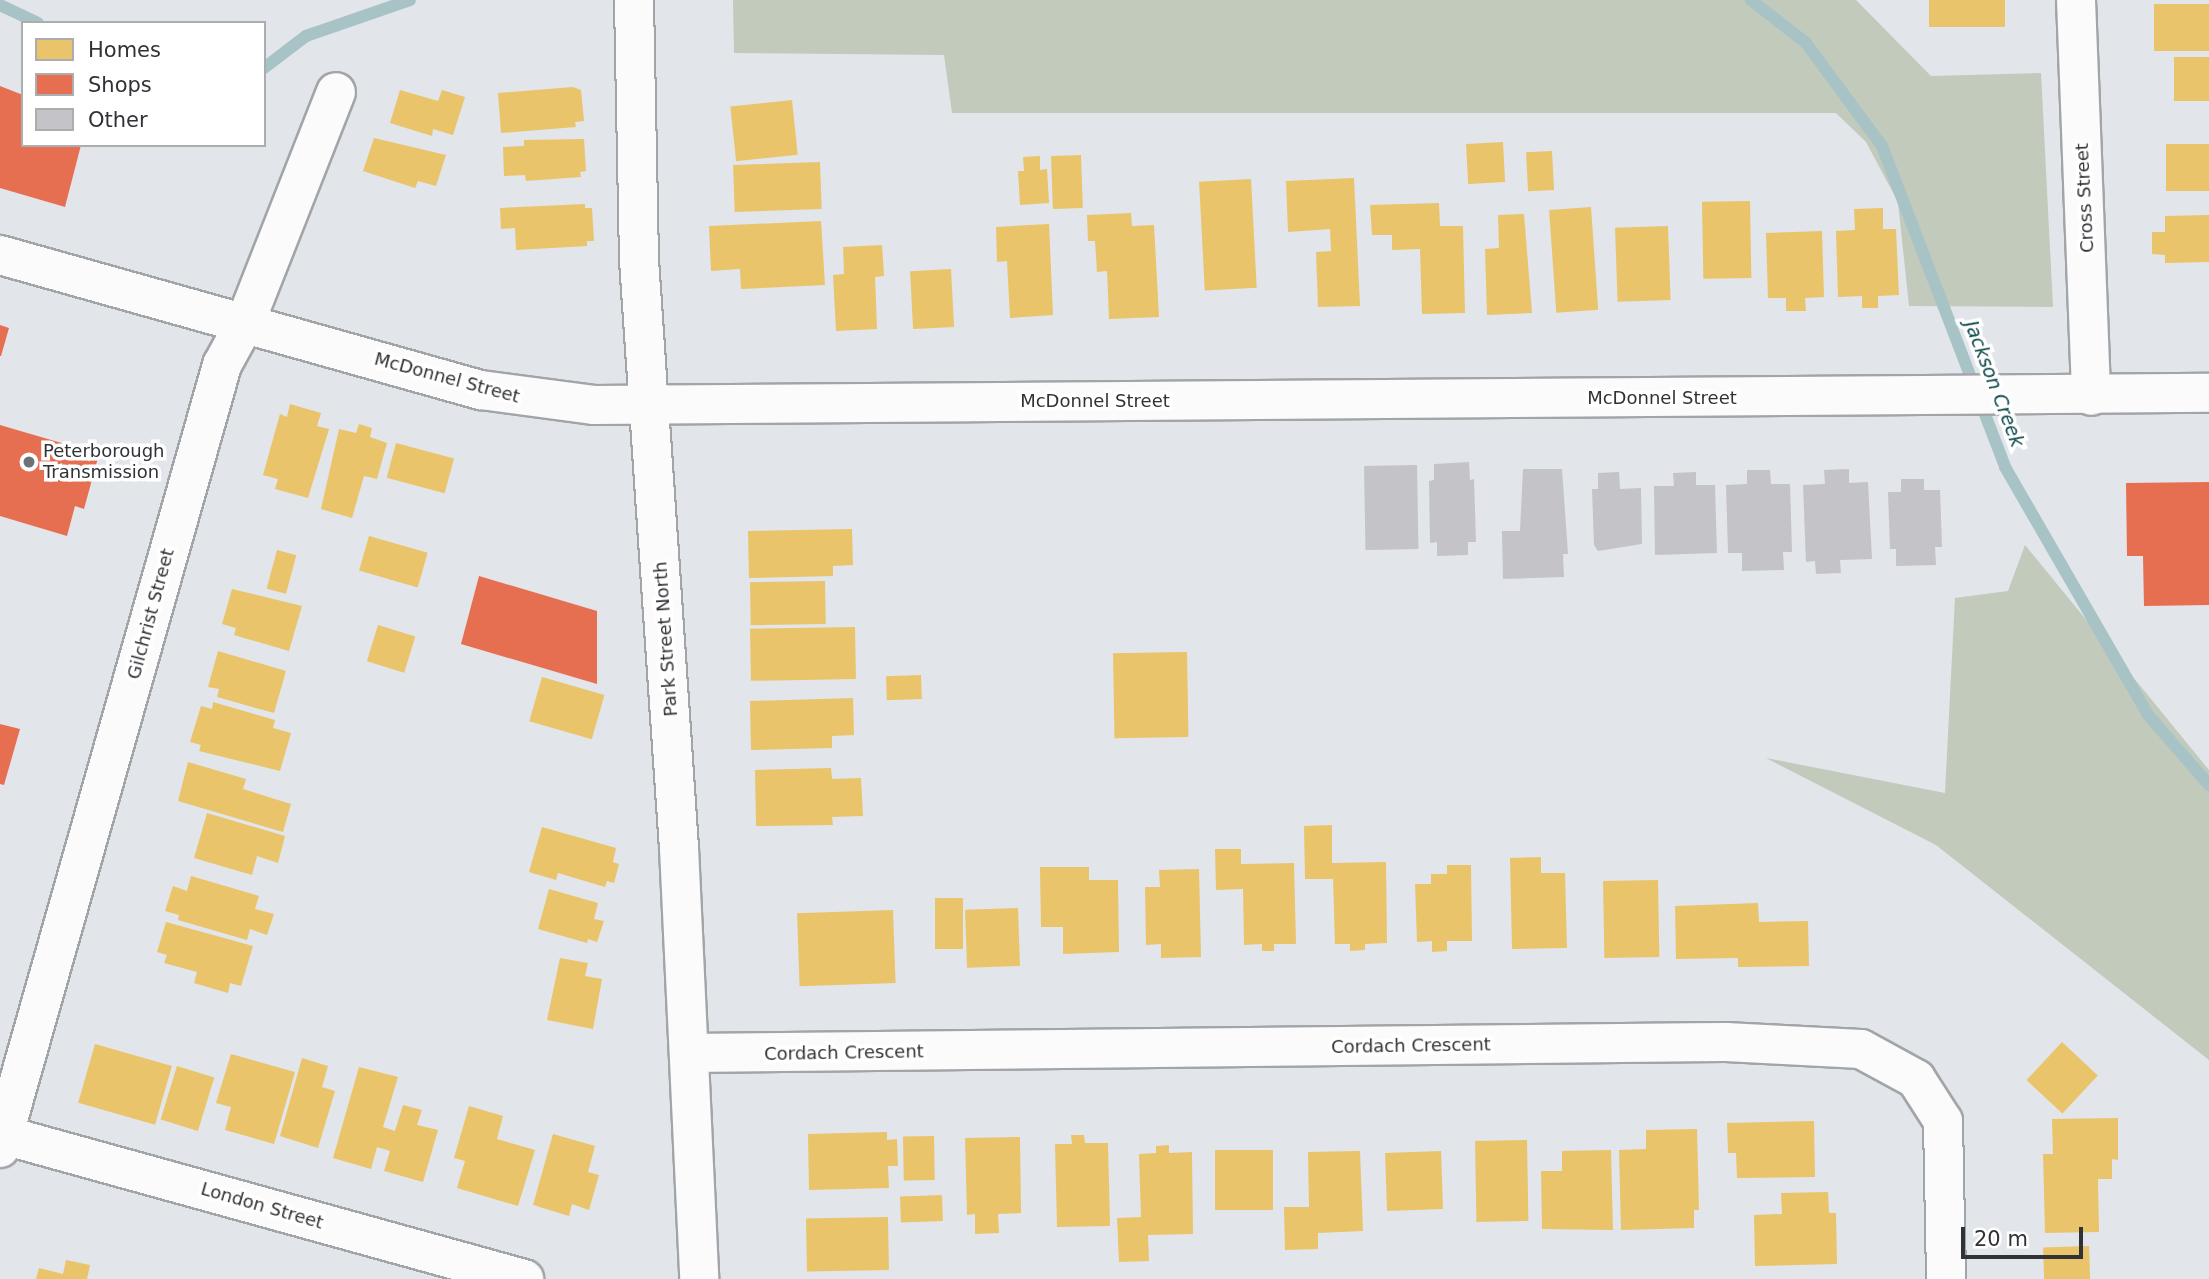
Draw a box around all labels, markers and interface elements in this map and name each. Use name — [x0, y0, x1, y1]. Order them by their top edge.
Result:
legend — [21, 21, 266, 147]
text: Homes — [88, 38, 161, 62]
text: Shops — [88, 73, 152, 97]
text: Other — [88, 108, 148, 132]
street label: Cross Street — [2071, 143, 2099, 253]
water label: Jackson Creek — [1959, 317, 2029, 451]
street label: McDonnel Street — [372, 348, 522, 408]
street label: McDonnel Street — [1587, 387, 1737, 409]
street label: McDonnel Street — [1020, 390, 1170, 412]
place label: Peterborough Transmission — [43, 441, 165, 484]
marker: Peterborough Transmission — [21, 454, 37, 470]
street label: Gilchrist Street — [123, 546, 179, 682]
street label: Park Street North — [650, 561, 682, 717]
street label: Cordach Crescent — [1331, 1034, 1491, 1058]
street label: Cordach Crescent — [764, 1041, 924, 1065]
street label: London Street — [198, 1178, 326, 1234]
scale bar — [1964, 1212, 2086, 1256]
text: 20 m — [1974, 1227, 2028, 1251]

